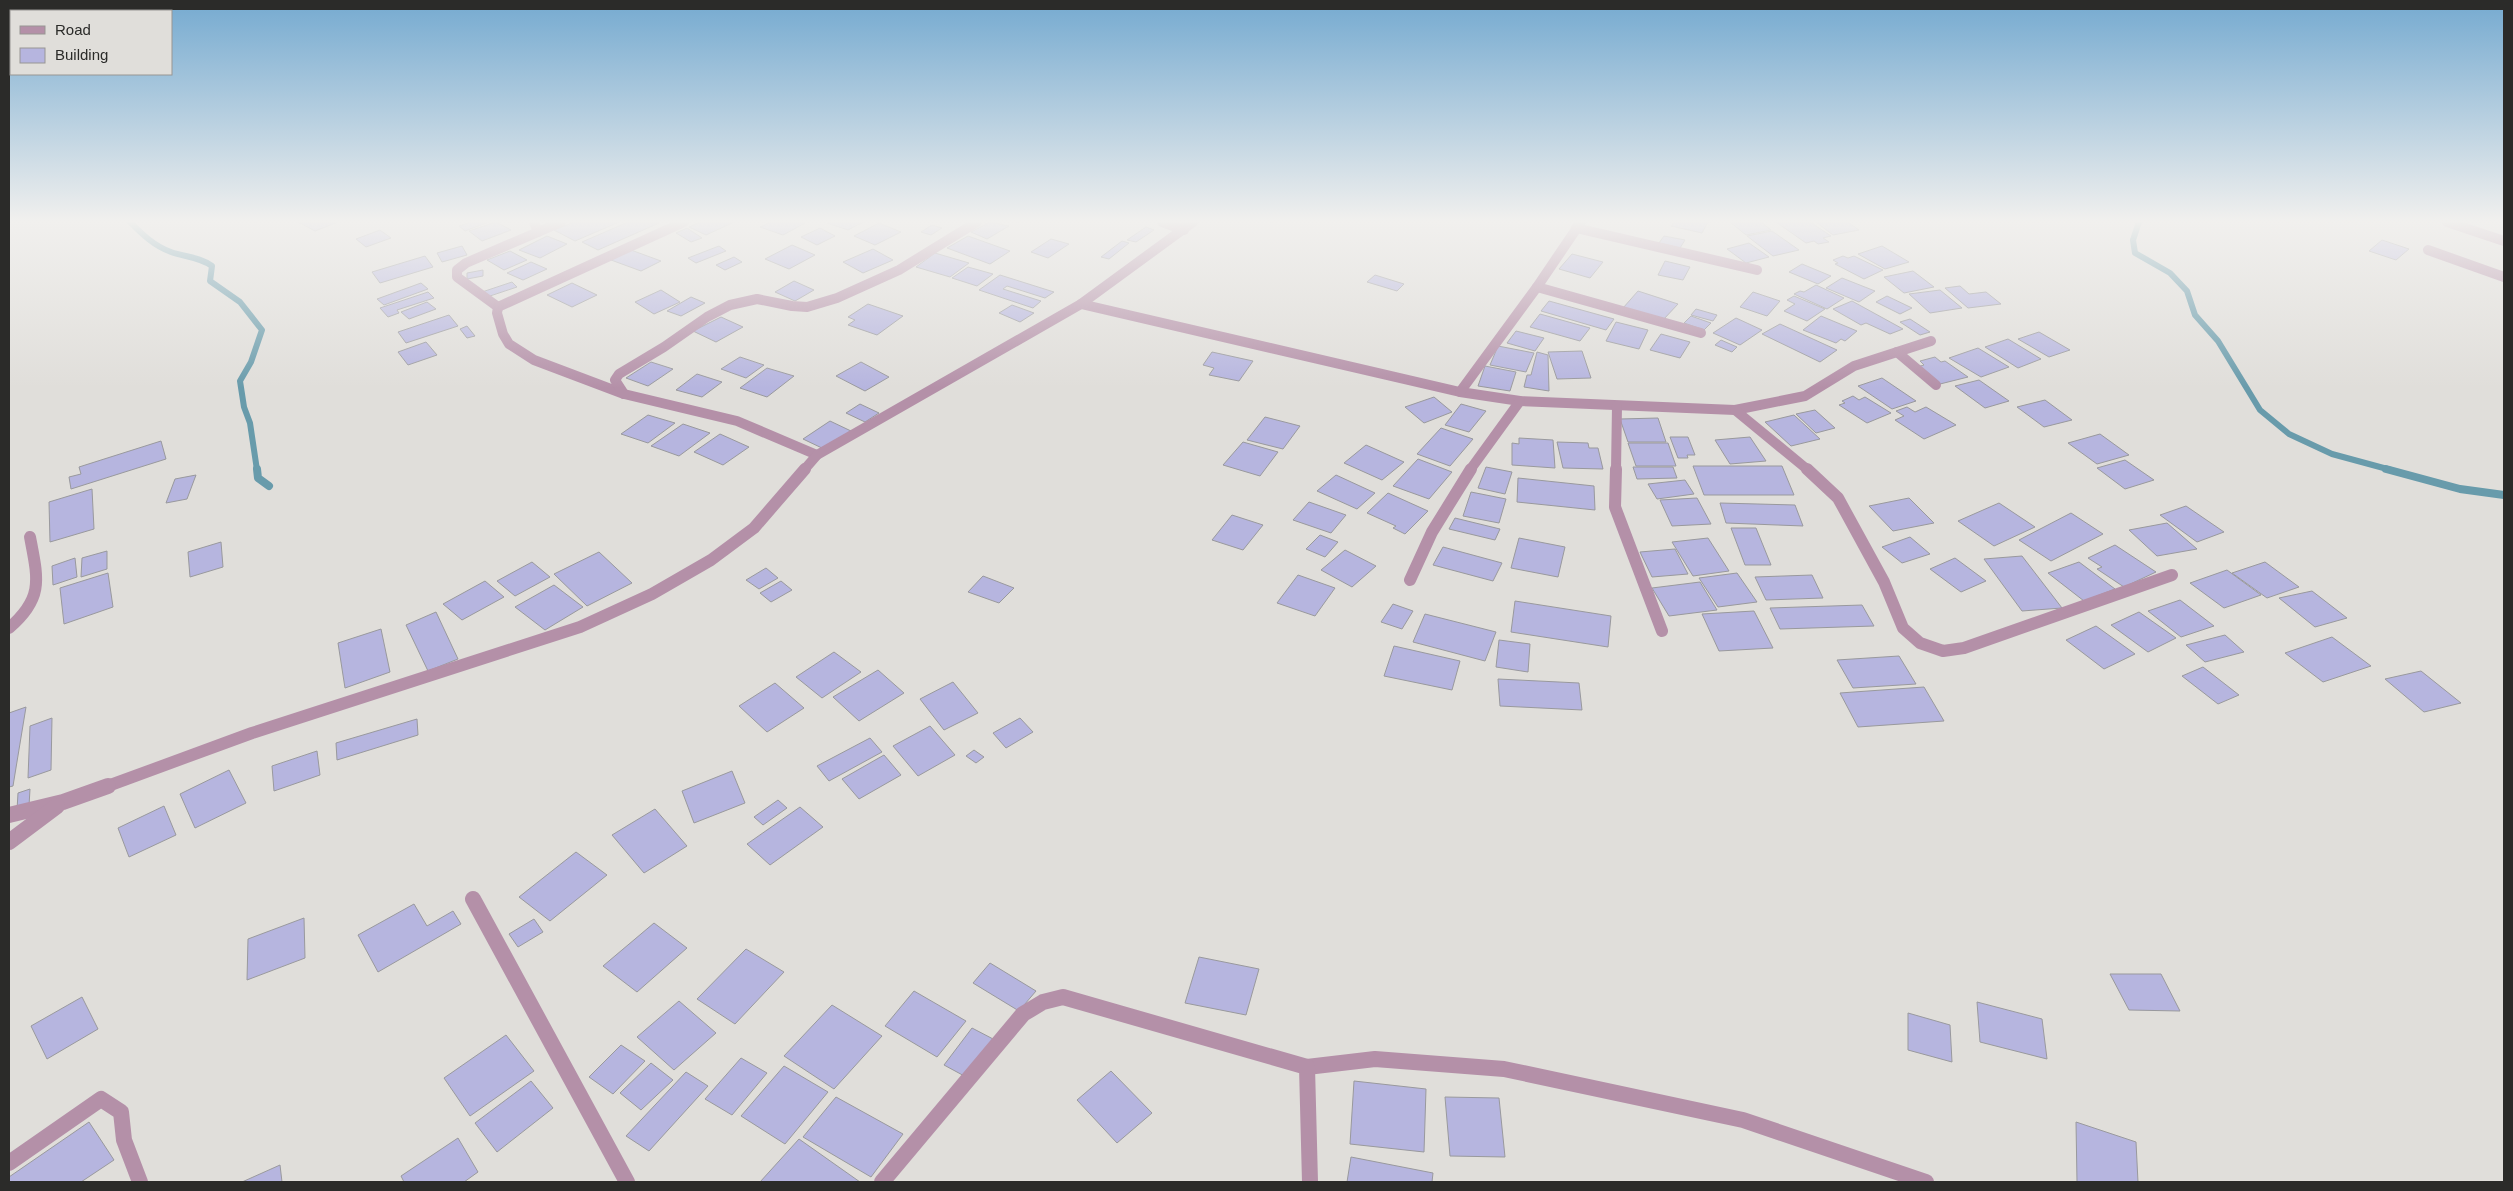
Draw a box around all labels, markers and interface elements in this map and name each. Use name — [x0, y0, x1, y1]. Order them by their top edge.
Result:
legend — [10, 10, 172, 75]
text: Road — [55, 21, 91, 38]
text: Building — [55, 46, 108, 63]

